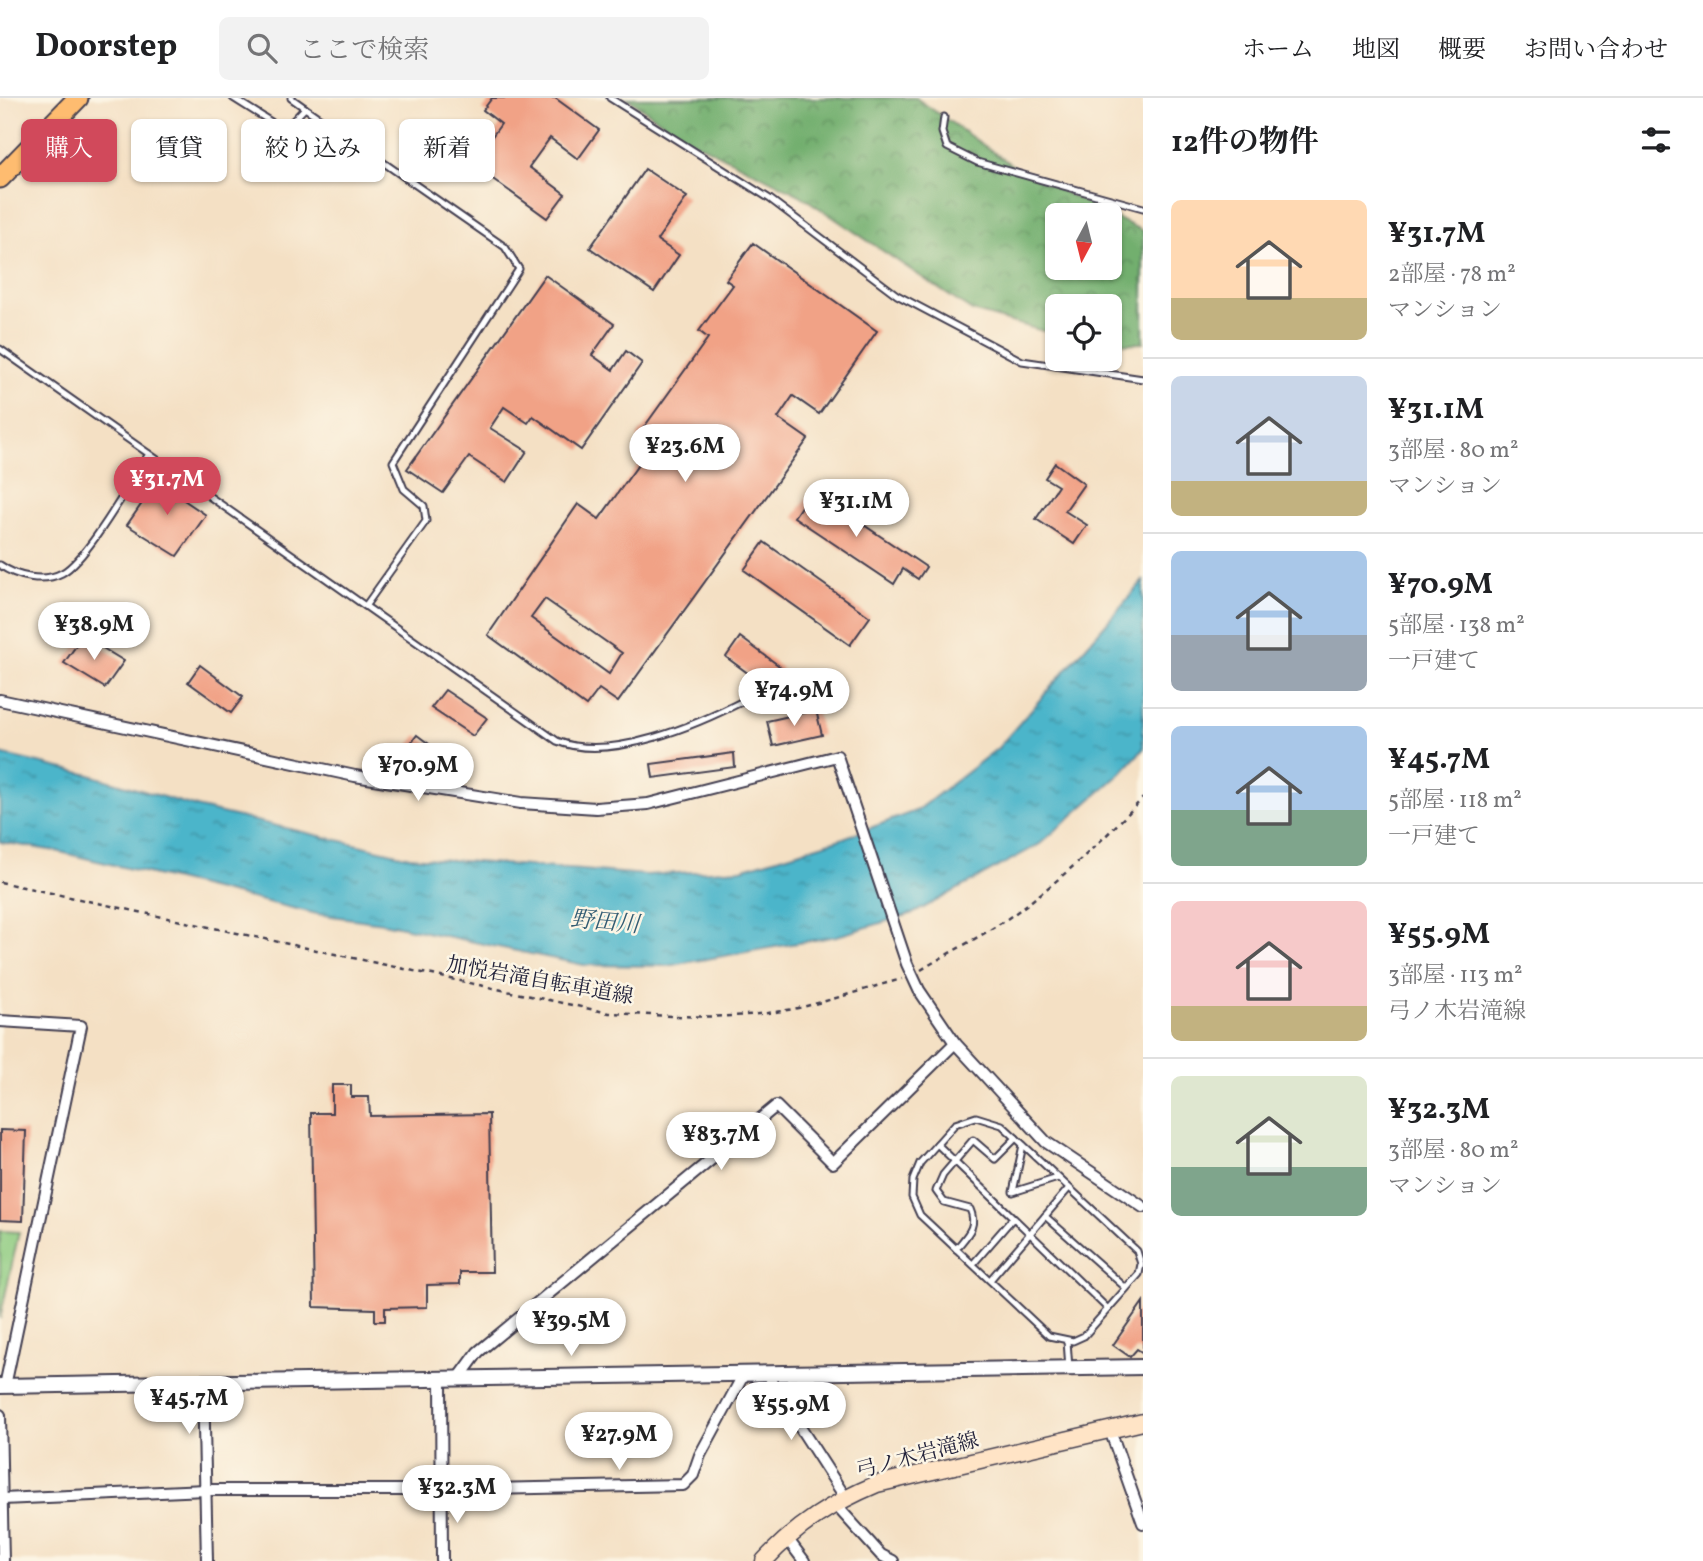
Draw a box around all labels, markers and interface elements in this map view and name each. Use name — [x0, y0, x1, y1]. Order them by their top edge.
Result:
search box — [219, 17, 709, 80]
text: Doorstep — [35, 25, 177, 71]
icon: search — [243, 29, 281, 67]
text: ここで検索 — [299, 33, 429, 69]
text: ホーム — [1242, 34, 1314, 68]
text: 地図 — [1352, 34, 1400, 68]
text: 概要 — [1438, 34, 1486, 68]
text: お問い合わせ — [1524, 34, 1668, 68]
chip: 購入 — [21, 119, 117, 182]
chip: 賃貸 — [131, 119, 227, 182]
chip: 絞り込み — [241, 119, 385, 182]
chip: 新着 — [399, 119, 495, 182]
icon: filters — [1637, 121, 1675, 159]
text: 12件の物件 — [1171, 122, 1319, 164]
north arrow — [1045, 203, 1122, 280]
map controls — [1045, 203, 1122, 371]
text: ¥31.7M — [1388, 213, 1485, 255]
icon: home — [1227, 228, 1311, 312]
text: 2部屋 · 78 m² — [1388, 259, 1516, 291]
button: locate — [1045, 294, 1122, 371]
text: マンション — [1388, 295, 1502, 327]
text: ¥31.1M — [1388, 389, 1484, 431]
icon: home — [1227, 404, 1311, 488]
pin: ¥23.6M — [628, 424, 742, 484]
text: ¥23.6M — [645, 431, 725, 463]
text: 3部屋 · 80 m² — [1388, 435, 1518, 467]
pin: ¥31.7M — [110, 458, 224, 517]
text: ¥31.7M — [130, 464, 204, 496]
text: マンション — [1388, 471, 1502, 503]
pin: ¥31.1M — [799, 480, 913, 539]
text: ¥31.1M — [819, 486, 893, 518]
text: ¥70.9M — [1388, 564, 1493, 606]
icon: home — [1227, 579, 1311, 663]
pin: ¥38.9M — [37, 602, 151, 662]
text: ¥38.9M — [54, 609, 134, 641]
text: 5部屋 · 138 m² — [1388, 610, 1525, 642]
text: 一戸建て — [1388, 646, 1480, 678]
pin: ¥74.9M — [737, 668, 851, 728]
text: ¥74.9M — [754, 675, 834, 707]
text: ¥45.7M — [1388, 739, 1490, 781]
pin: ¥70.9M — [361, 744, 475, 803]
text: ¥70.9M — [378, 750, 458, 782]
icon: home — [1227, 754, 1311, 838]
text: 5部屋 · 118 m² — [1388, 785, 1522, 817]
text: 一戸建て — [1388, 821, 1480, 853]
water label: 野田川 — [569, 904, 644, 942]
text: ¥55.9M — [1388, 914, 1490, 956]
icon: home — [1227, 929, 1311, 1013]
street label: 加悦岩滝自転車道線 — [444, 951, 635, 1012]
text: 3部屋 · 113 m² — [1388, 960, 1523, 992]
text: 弓ノ木岩滝線 — [1388, 996, 1526, 1028]
text: ¥32.3M — [1388, 1089, 1490, 1131]
icon: home — [1227, 1104, 1311, 1188]
pin: ¥83.7M — [664, 1112, 778, 1172]
text: ¥83.7M — [682, 1119, 760, 1151]
text: 3部屋 · 80 m² — [1388, 1135, 1518, 1167]
text: マンション — [1388, 1171, 1502, 1203]
pin: ¥39.5M — [514, 1298, 628, 1358]
text: ¥39.5M — [532, 1305, 610, 1337]
pin: ¥45.7M — [132, 1376, 246, 1436]
pin: ¥55.9M — [734, 1382, 848, 1442]
text: ¥45.7M — [150, 1383, 228, 1415]
text: ¥55.9M — [752, 1389, 830, 1421]
pin: ¥27.9M — [562, 1412, 676, 1472]
text: ¥27.9M — [581, 1419, 657, 1451]
street label: 弓ノ木岩滝線 — [853, 1426, 982, 1487]
pin: ¥32.3M — [400, 1466, 514, 1525]
text: ¥32.3M — [418, 1472, 496, 1504]

